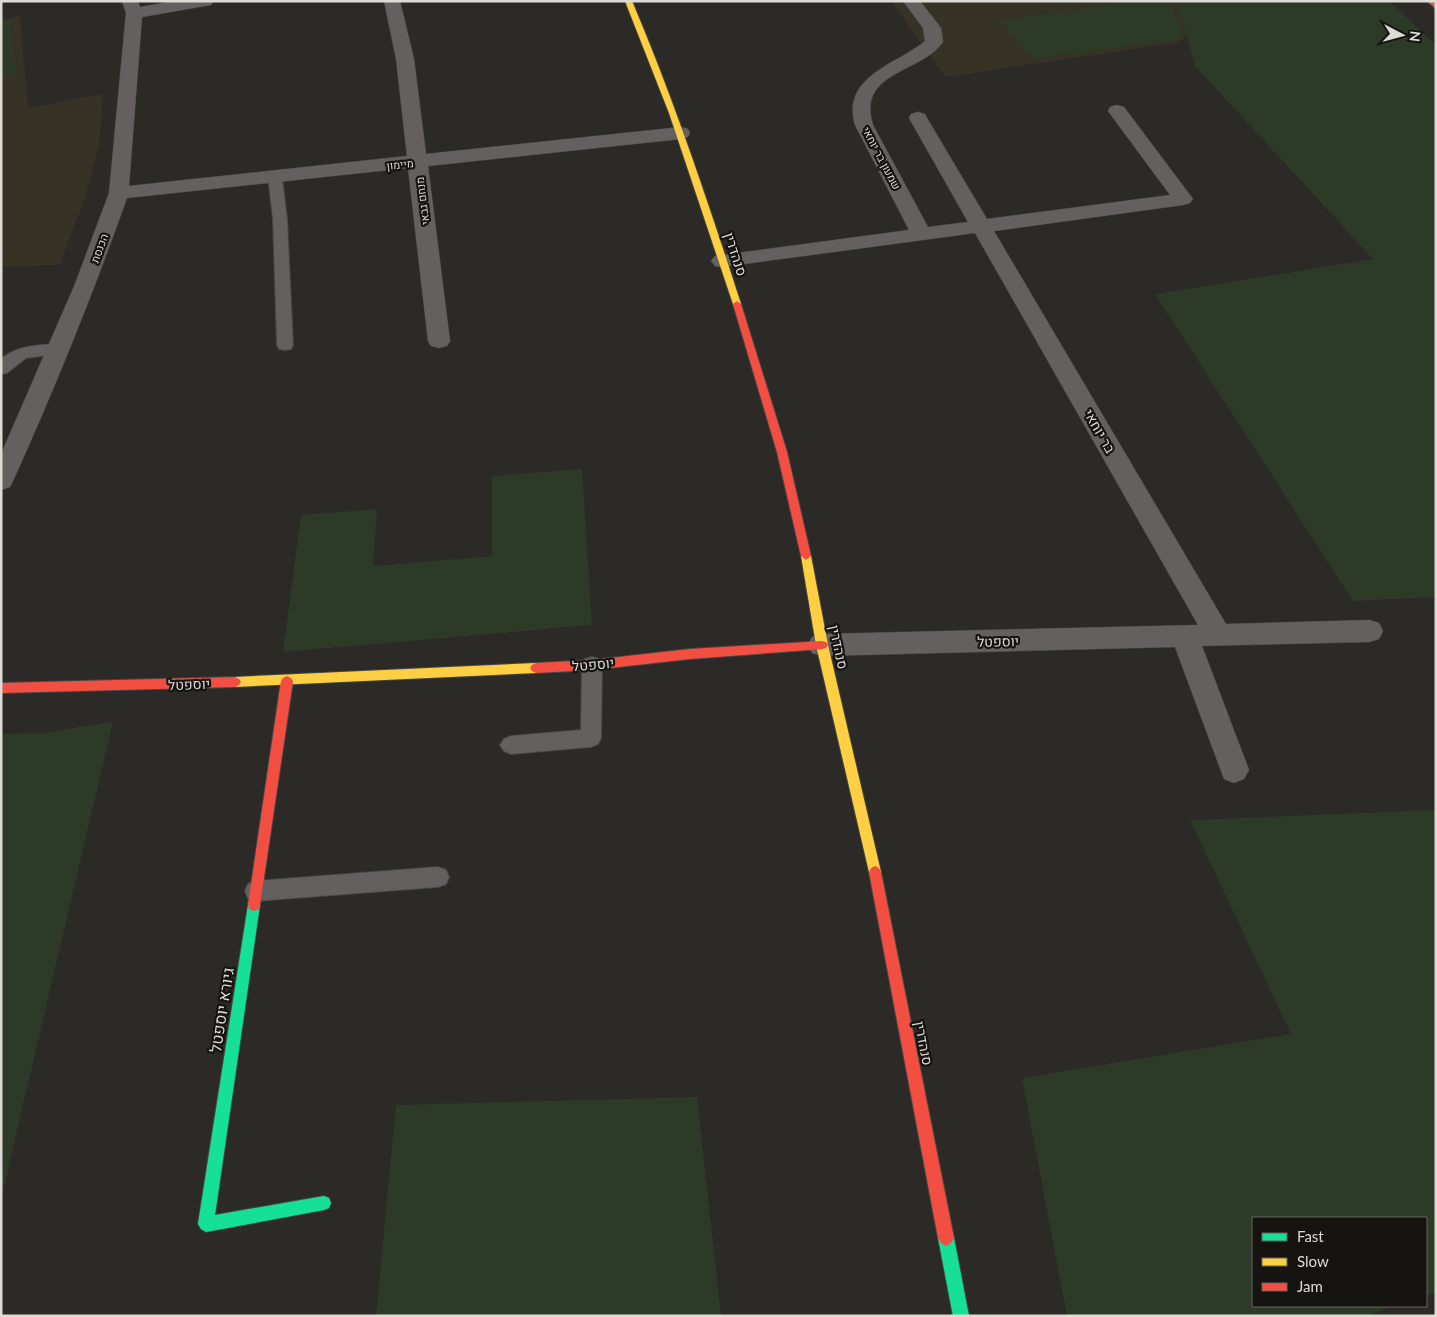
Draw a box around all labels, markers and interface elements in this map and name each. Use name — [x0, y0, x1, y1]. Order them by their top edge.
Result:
north arrow — [1377, 10, 1427, 60]
text: N — [1406, 30, 1424, 43]
street label: שמעון בר יוחאי — [860, 125, 904, 191]
street label: מיימון — [386, 156, 414, 172]
street label: מנחם גבאי — [413, 176, 431, 226]
street label: סנהדרין — [721, 230, 751, 278]
street label: הכנסת — [88, 232, 110, 264]
street label: בר יוחאי — [1081, 406, 1120, 457]
street label: סנהדרין — [826, 623, 852, 671]
street label: יוספטל — [977, 632, 1019, 650]
street label: יוספטל — [571, 654, 615, 674]
street label: יוספטל — [168, 675, 210, 693]
street label: גיורא יוספטל — [205, 966, 237, 1054]
street label: סנהדרין — [911, 1019, 937, 1067]
legend — [1252, 1217, 1427, 1307]
text: Fast — [1297, 1227, 1324, 1245]
text: Slow — [1297, 1252, 1329, 1270]
text: Jam — [1297, 1277, 1323, 1295]

